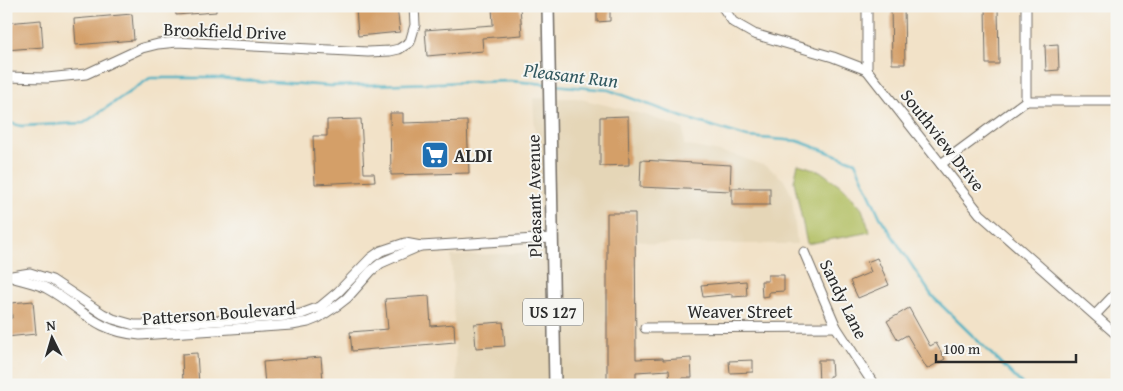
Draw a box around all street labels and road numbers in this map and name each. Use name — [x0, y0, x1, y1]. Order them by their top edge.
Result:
street label: Brookfield Drive — [163, 15, 287, 47]
street label: Southview Drive — [894, 83, 992, 197]
street label: Pleasant Avenue — [519, 134, 549, 258]
street label: Sandy Lane — [813, 255, 875, 343]
street label: Patterson Boulevard — [141, 294, 297, 332]
road number: US 127 — [523, 298, 583, 326]
street label: Weaver Street — [687, 298, 793, 325]

